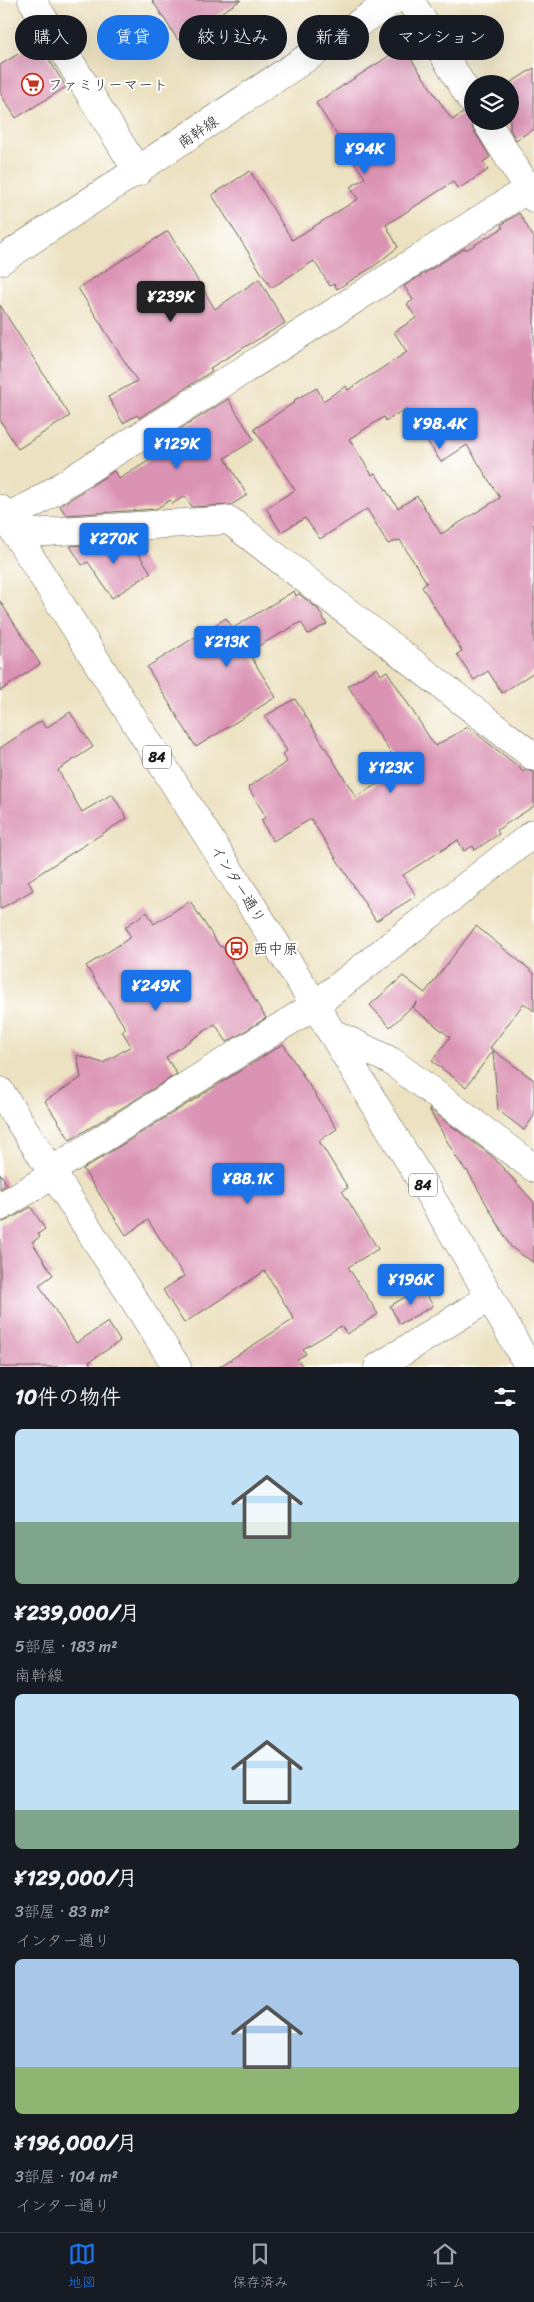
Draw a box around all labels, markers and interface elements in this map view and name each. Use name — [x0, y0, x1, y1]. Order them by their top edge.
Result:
chip: 購入 — [15, 15, 87, 60]
chip: 賃貸 — [97, 15, 169, 60]
chip: 絞り込み — [179, 15, 287, 60]
chip: 新着 — [297, 15, 369, 60]
chip: マンション — [379, 15, 504, 60]
place label: ファミリーマート — [48, 72, 168, 98]
supermarket icon: ファミリーマート — [20, 73, 44, 97]
map controls — [464, 75, 519, 130]
button: layers — [464, 75, 519, 130]
street label: 南幹線 — [172, 109, 224, 155]
pin: ¥94K — [335, 132, 395, 175]
text: ¥94K — [346, 134, 384, 163]
pin: ¥239K — [136, 280, 206, 323]
text: ¥239K — [148, 282, 194, 311]
pin: ¥98.4K — [399, 408, 481, 450]
text: ¥98.4K — [414, 409, 466, 438]
pin: ¥129K — [142, 428, 212, 470]
text: ¥129K — [155, 429, 199, 458]
pin: ¥270K — [79, 522, 149, 565]
text: ¥270K — [90, 524, 138, 553]
pin: ¥213K — [192, 626, 262, 668]
text: ¥213K — [205, 627, 249, 656]
road number: 84 — [143, 746, 171, 769]
pin: ¥123K — [356, 752, 426, 794]
text: ¥123K — [369, 753, 413, 782]
street label: インター通り — [203, 839, 273, 929]
place label: 西中原 — [253, 936, 298, 962]
bus stop icon: 西中原 — [225, 937, 249, 961]
pin: ¥249K — [121, 970, 191, 1012]
text: ¥249K — [132, 971, 180, 1000]
pin: ¥88.1K — [207, 1162, 289, 1205]
text: ¥88.1K — [223, 1164, 273, 1193]
road number: 84 — [409, 1174, 437, 1196]
pin: ¥196K — [376, 1264, 446, 1306]
text: ¥196K — [389, 1265, 433, 1294]
text: 10件の物件 — [15, 1378, 121, 1416]
icon: filters — [491, 1383, 519, 1411]
icon: home — [222, 1462, 312, 1552]
text: ¥239,000/月 — [15, 1594, 140, 1632]
text: 5部屋 · 183 m² — [15, 1632, 117, 1661]
text: 南幹線 — [15, 1661, 63, 1690]
icon: home — [222, 1727, 312, 1817]
text: ¥129,000/月 — [15, 1859, 138, 1897]
text: 3部屋 · 83 m² — [15, 1897, 110, 1926]
text: インター通り — [15, 1926, 110, 1955]
icon: home — [222, 1992, 312, 2082]
text: ¥196,000/月 — [15, 2124, 137, 2162]
text: 3部屋 · 104 m² — [15, 2162, 118, 2191]
text: インター通り — [15, 2191, 110, 2220]
tab: 地図 — [68, 2240, 96, 2295]
tab: 保存済み — [232, 2240, 288, 2295]
tab: ホーム — [424, 2240, 466, 2295]

